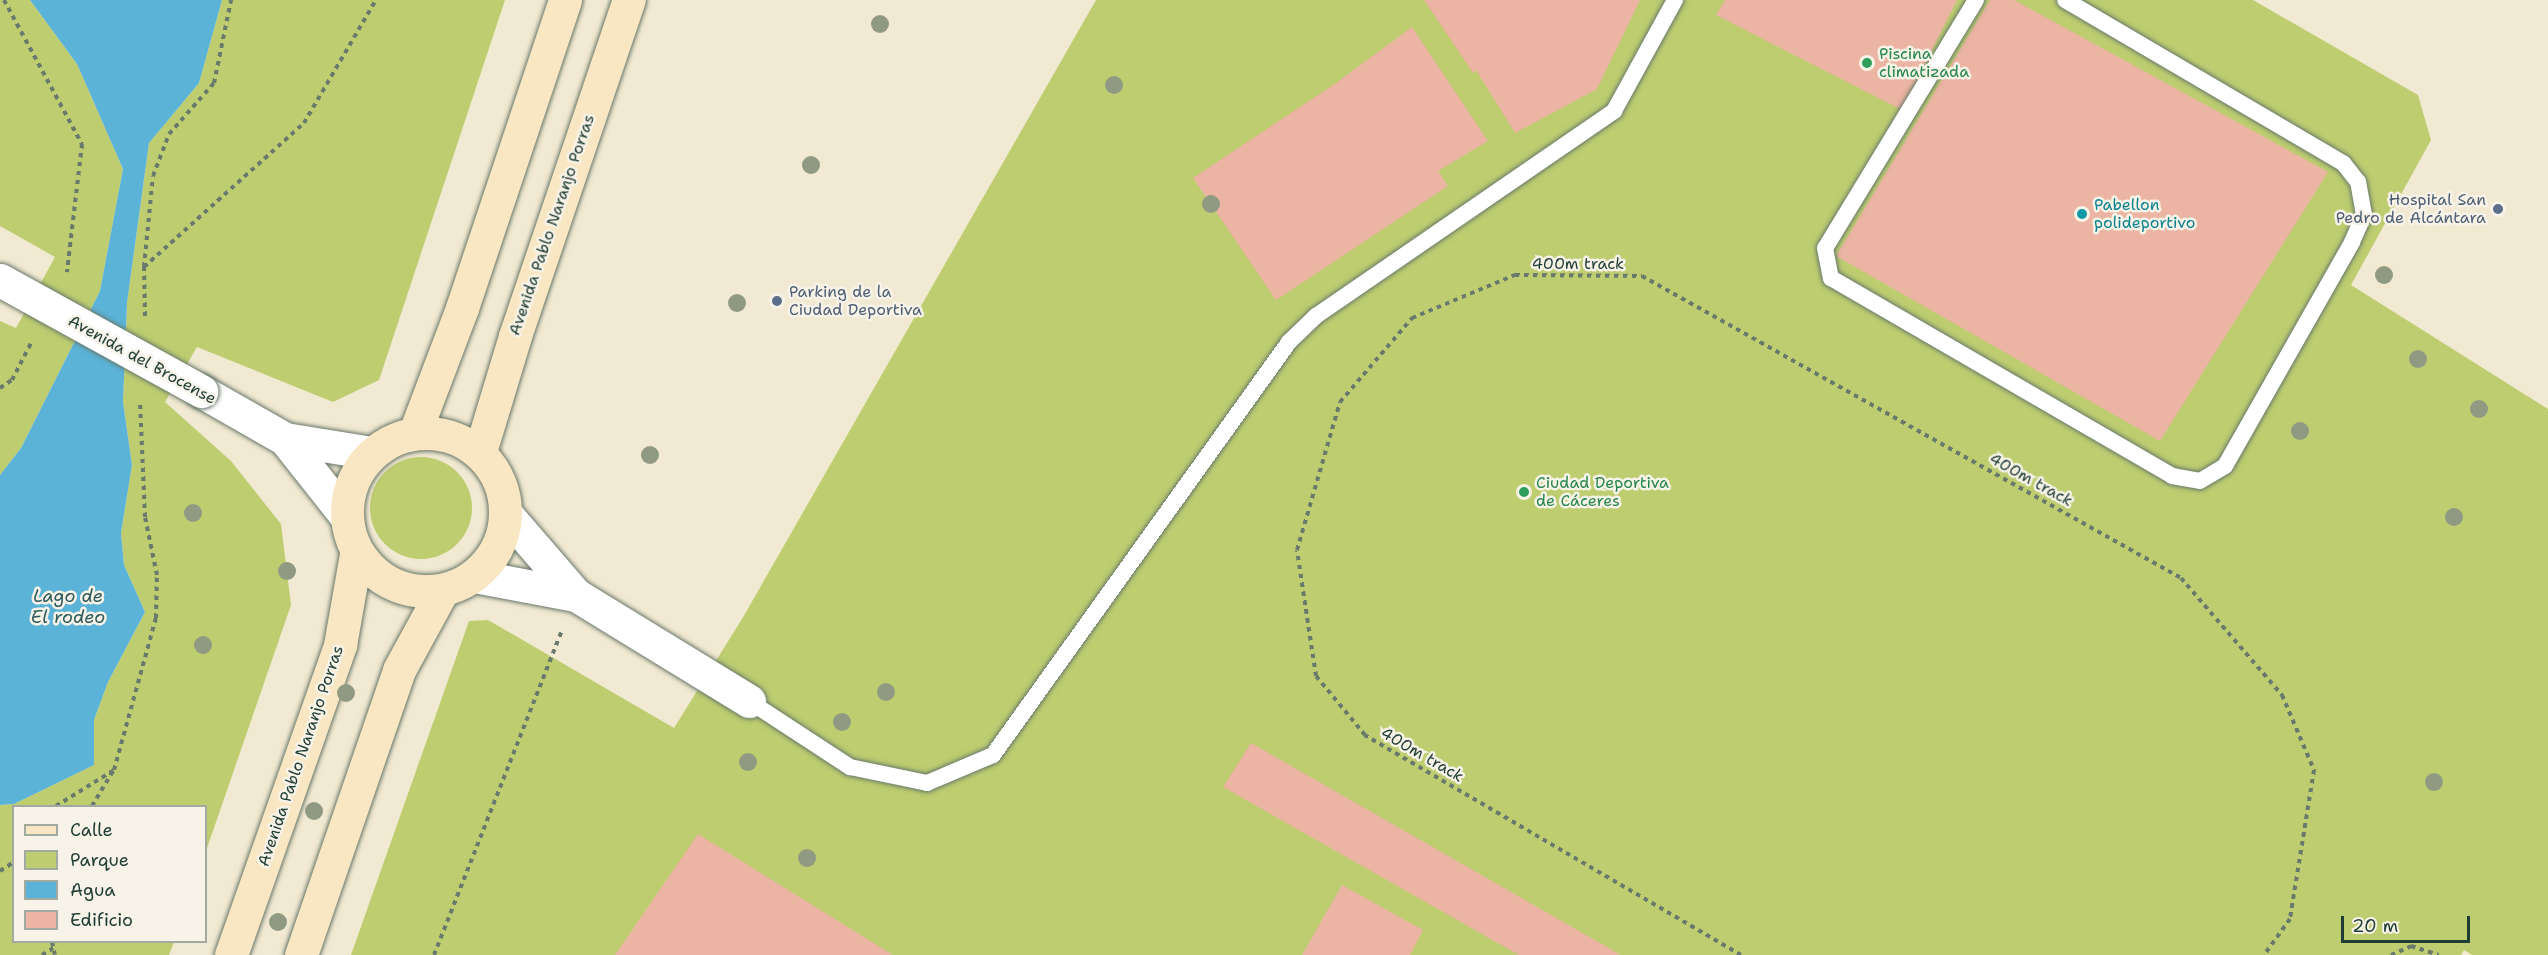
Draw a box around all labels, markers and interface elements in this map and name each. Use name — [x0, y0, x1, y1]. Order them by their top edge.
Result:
place label: Piscina climatizada — [1879, 44, 1969, 82]
marker: Piscina climatizada — [1860, 56, 1874, 70]
street label: Avenida Pablo Naranjo Porras — [505, 112, 599, 338]
place label: Hospital San Pedro de Alcántara — [2336, 190, 2486, 228]
place label: Pabellon polideportivo — [2094, 195, 2195, 233]
marker: Hospital San Pedro de Alcántara — [2491, 202, 2505, 216]
marker: Pabellon polideportivo — [2075, 207, 2089, 221]
street label: 400m track — [1532, 254, 1624, 274]
place label: Parking de la Ciudad Deportiva — [789, 282, 922, 320]
marker: Parking de la Ciudad Deportiva — [770, 294, 784, 308]
street label: Avenida del Brocense — [65, 311, 219, 409]
street label: 400m track — [1986, 449, 2076, 511]
place label: Ciudad Deportiva de Cáceres — [1536, 473, 1669, 511]
marker: Ciudad Deportiva de Cáceres — [1517, 485, 1531, 499]
water label: Lago de El rodeo — [31, 586, 105, 628]
street label: Avenida Pablo Naranjo Porras — [254, 643, 348, 869]
street label: 400m track — [1377, 724, 1467, 786]
legend — [12, 805, 207, 943]
text: Calle — [70, 818, 113, 842]
text: Parque — [70, 848, 129, 872]
text: Agua — [70, 878, 115, 902]
scale bar — [2344, 904, 2473, 942]
text: Edificio — [70, 908, 133, 932]
text: 20 m — [2352, 914, 2398, 938]

